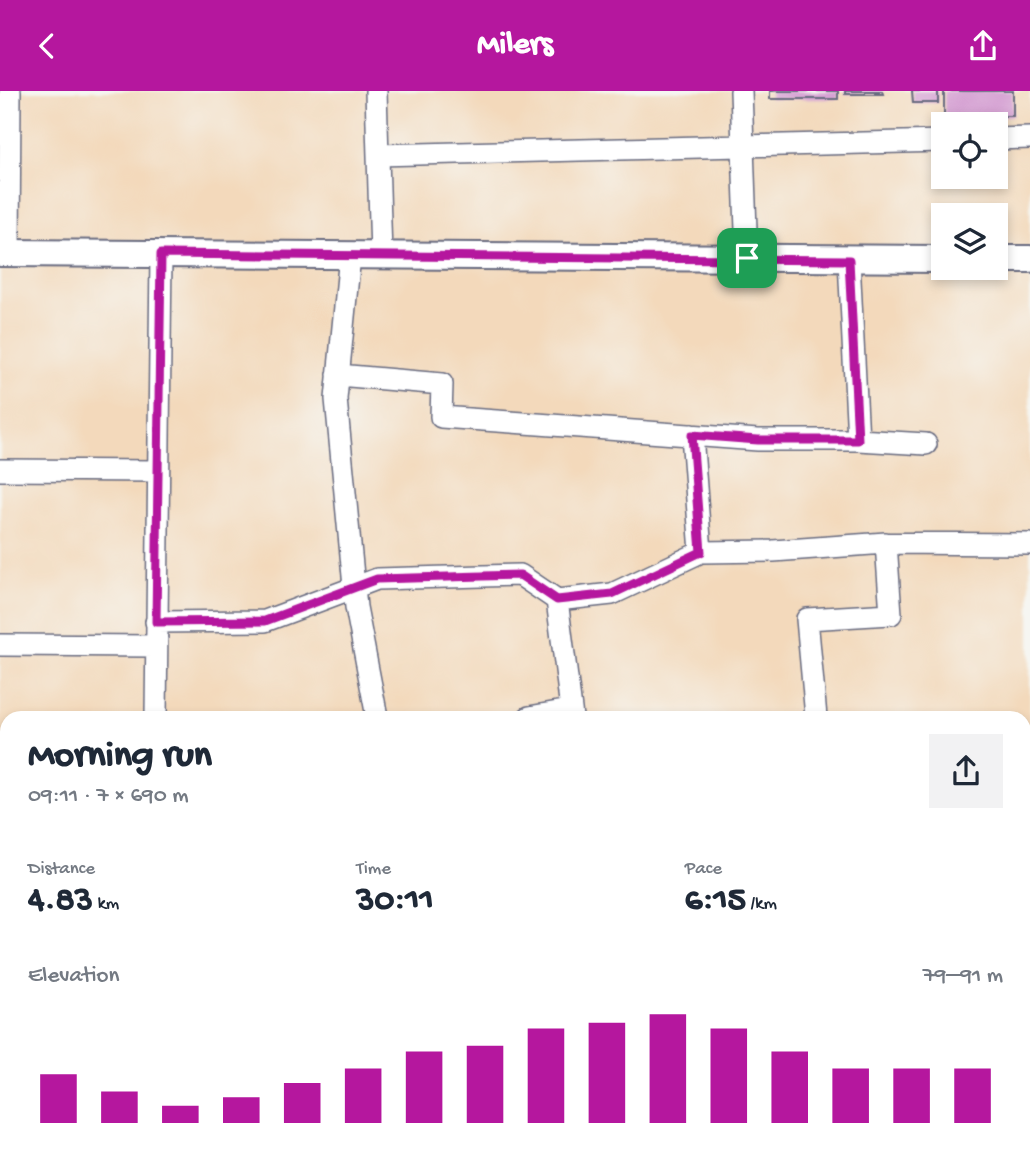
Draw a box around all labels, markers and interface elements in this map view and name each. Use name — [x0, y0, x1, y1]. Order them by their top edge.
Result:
icon: back — [28, 27, 66, 65]
text: Milers — [477, 27, 553, 65]
icon: share — [964, 27, 1002, 65]
map controls — [931, 112, 1008, 280]
button: locate — [931, 112, 1008, 189]
button: layers — [931, 203, 1008, 280]
pin — [717, 228, 777, 288]
icon: arrive — [728, 239, 766, 277]
button: share — [929, 734, 1003, 808]
text: Morning run — [28, 735, 212, 779]
text: 09:11 · 7 × 690 m — [28, 783, 188, 810]
text: Distance — [28, 858, 95, 881]
text: Time — [356, 858, 391, 881]
text: Pace — [685, 858, 722, 881]
text: 4.83 — [28, 881, 93, 922]
text: 30:11 — [356, 881, 434, 922]
text: 6:15 — [685, 881, 746, 922]
text: km — [93, 893, 119, 916]
text: /km — [746, 893, 777, 916]
text: Elevation — [28, 963, 119, 990]
text: 79–91 m — [923, 963, 1003, 990]

